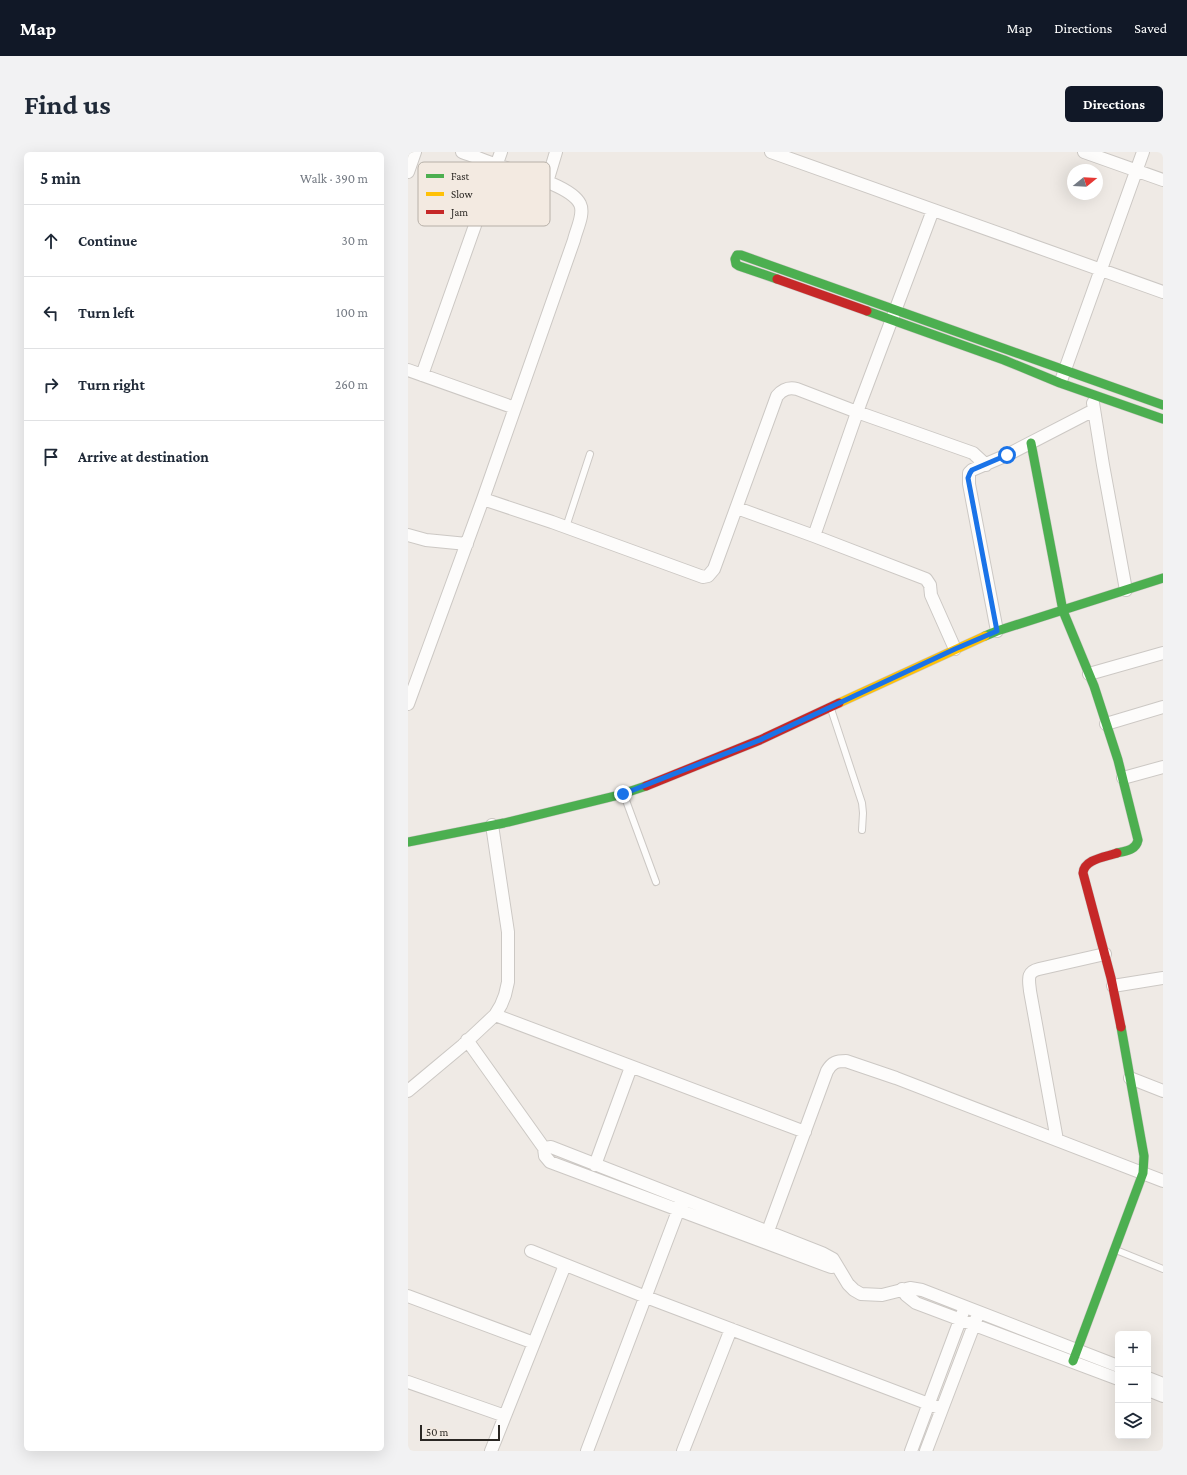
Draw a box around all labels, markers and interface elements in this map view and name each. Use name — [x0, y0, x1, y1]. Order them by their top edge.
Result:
text: Map — [20, 18, 56, 39]
text: Map — [1007, 20, 1032, 36]
text: Directions — [1054, 20, 1112, 36]
text: Saved — [1134, 20, 1167, 36]
button: Directions — [1065, 86, 1163, 122]
text: Find us — [24, 89, 111, 120]
legend — [418, 162, 550, 226]
north arrow — [1067, 164, 1103, 200]
text: 5 min — [40, 169, 81, 188]
text: Fast — [451, 170, 470, 182]
text: Walk · 390 m — [300, 171, 368, 186]
text: Slow — [451, 188, 473, 200]
text: Jam — [450, 206, 468, 219]
icon: ahead — [40, 230, 62, 252]
text: Continue — [78, 233, 137, 249]
text: 30 m — [342, 233, 368, 248]
icon: left — [40, 302, 62, 324]
text: Turn left — [78, 305, 134, 321]
text: 100 m — [336, 305, 368, 320]
icon: right — [40, 374, 62, 396]
text: Turn right — [78, 377, 145, 393]
text: 260 m — [335, 377, 368, 392]
icon: arrive — [40, 446, 62, 468]
route start — [998, 446, 1016, 464]
text: Arrive at destination — [78, 449, 209, 465]
route end — [614, 785, 632, 803]
map controls — [1115, 1331, 1151, 1439]
button: + — [1115, 1331, 1151, 1367]
button: − — [1115, 1367, 1151, 1403]
button: layers — [1115, 1403, 1151, 1439]
scale bar — [420, 1423, 500, 1442]
text: 50 m — [426, 1426, 448, 1438]

